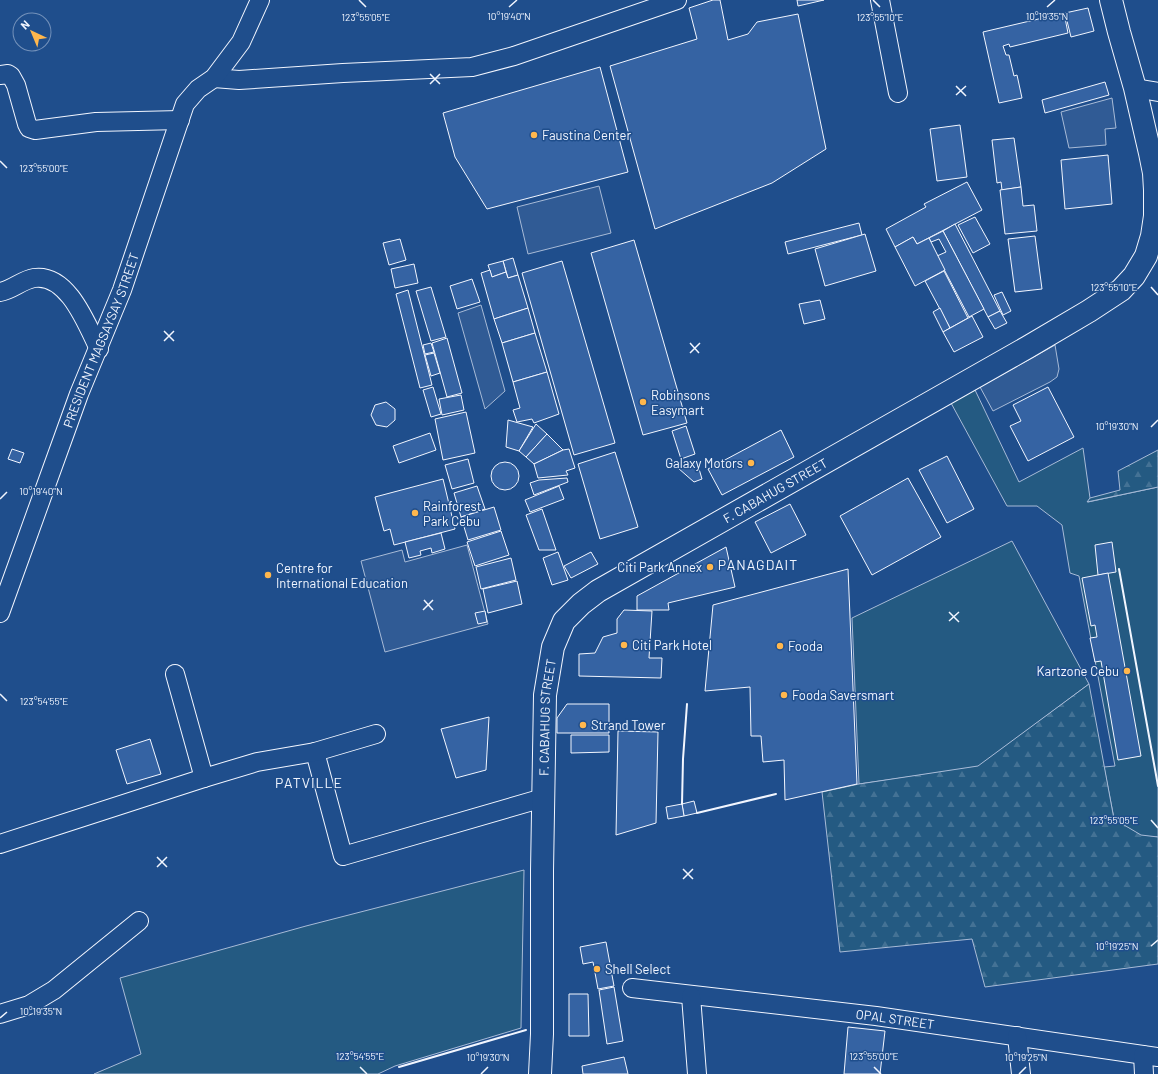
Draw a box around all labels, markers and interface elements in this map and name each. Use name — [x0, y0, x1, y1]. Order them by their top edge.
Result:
text: 10°19'40"N — [487, 10, 531, 22]
text: 10°19'35"N — [1026, 10, 1068, 22]
text: 123°55'05"E — [342, 11, 390, 23]
text: 123°55'10"E — [856, 11, 904, 23]
north arrow — [12, 12, 52, 52]
text: N — [18, 17, 32, 32]
place label: Faustina Center — [542, 127, 631, 143]
marker: Faustina Center — [529, 130, 539, 140]
text: 123°55'00"E — [19, 162, 69, 174]
street label: PRESIDENT MAGSAYSAY STREET — [60, 251, 142, 430]
text: 123°55'10"E — [1090, 281, 1138, 293]
place label: Robinsons Easymart — [651, 387, 710, 418]
marker: Robinsons Easymart — [638, 397, 648, 407]
text: 10°19'30"N — [1095, 420, 1139, 432]
place label: Galaxy Motors — [665, 455, 743, 471]
street label: F. CABAHUG STREET — [720, 455, 830, 526]
marker: Galaxy Motors — [746, 458, 756, 468]
text: 10°19'40"N — [19, 485, 63, 497]
place label: Rainforest Park Cebu — [423, 498, 481, 529]
marker: Rainforest Park Cebu — [410, 508, 420, 518]
district label: PANAGDAIT — [718, 556, 798, 573]
place label: Citi Park Annex — [617, 559, 702, 575]
place label: Centre for International Education — [276, 560, 408, 591]
marker: Citi Park Annex — [705, 562, 715, 572]
marker: Centre for International Education — [263, 570, 273, 580]
place label: Citi Park Hotel — [632, 637, 712, 653]
place label: Fooda — [788, 638, 823, 654]
marker: Citi Park Hotel — [619, 640, 629, 650]
marker: Fooda — [775, 641, 785, 651]
street label: F. CABAHUG STREET — [536, 658, 559, 776]
place label: Kartzone Cebu — [1037, 663, 1119, 679]
marker: Kartzone Cebu — [1122, 666, 1132, 676]
place label: Fooda Saversmart — [792, 687, 894, 703]
marker: Fooda Saversmart — [779, 690, 789, 700]
text: 123°54'55"E — [20, 695, 68, 707]
place label: Strand Tower — [591, 717, 666, 733]
marker: Strand Tower — [578, 720, 588, 730]
district label: PATVILLE — [275, 774, 343, 791]
text: 123°55'05"E — [1090, 814, 1138, 826]
text: 10°19'25"N — [1096, 940, 1138, 952]
place label: Shell Select — [605, 961, 671, 977]
marker: Shell Select — [592, 964, 602, 974]
text: 10°19'35"N — [20, 1005, 62, 1017]
street label: OPAL STREET — [855, 1006, 936, 1032]
text: 123°54'55"E — [336, 1050, 384, 1062]
text: 123°55'00"E — [849, 1050, 899, 1062]
text: 10°19'30"N — [466, 1051, 510, 1063]
text: 10°19'25"N — [1005, 1051, 1047, 1063]

